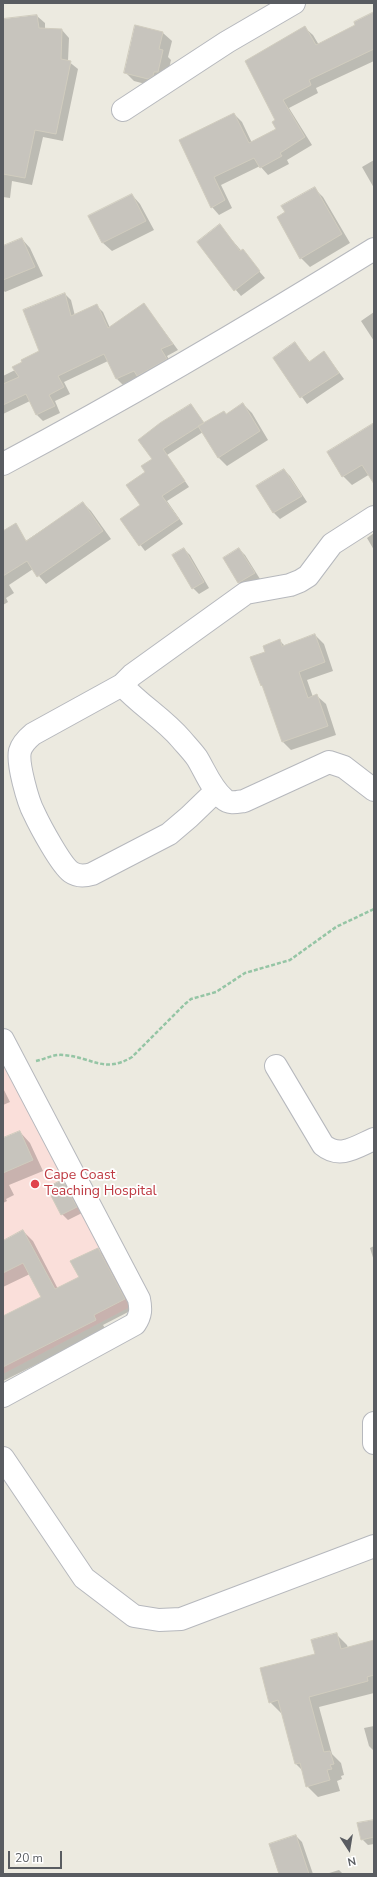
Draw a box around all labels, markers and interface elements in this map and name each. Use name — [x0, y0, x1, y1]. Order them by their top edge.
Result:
place label: Cape Coast Teaching Hospital — [44, 1168, 157, 1200]
marker: Cape Coast Teaching Hospital — [29, 1178, 41, 1190]
north arrow — [329, 1829, 369, 1869]
scale bar — [10, 1843, 64, 1869]
text: 20 m — [15, 1850, 43, 1866]
text: N — [346, 1853, 357, 1869]

